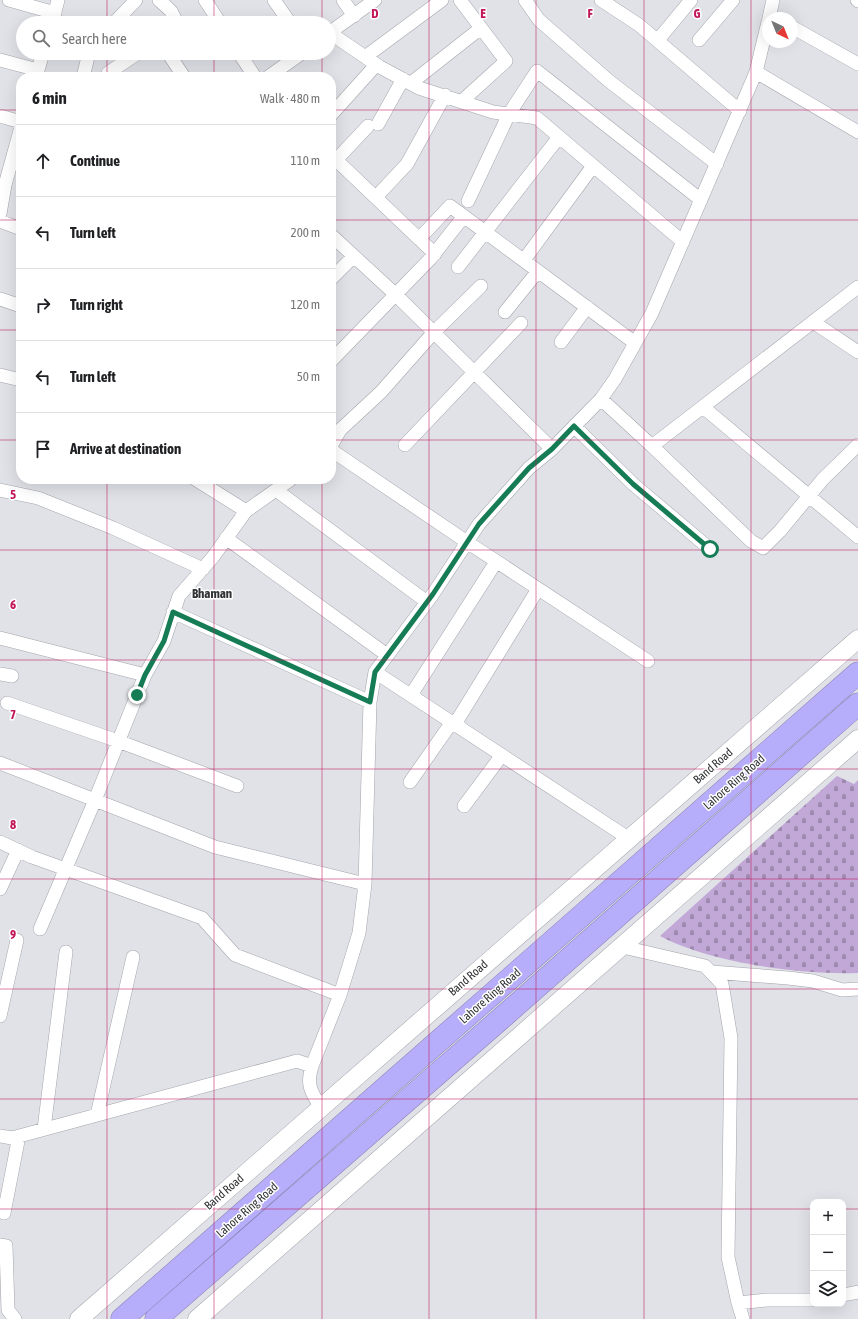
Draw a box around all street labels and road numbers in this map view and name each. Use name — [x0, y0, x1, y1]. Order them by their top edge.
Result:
street label: Band Road — [691, 745, 735, 787]
street label: Lahore Ring Road — [700, 752, 768, 812]
street label: Band Road — [446, 957, 490, 999]
street label: Lahore Ring Road — [456, 966, 524, 1026]
street label: Band Road — [202, 1171, 246, 1213]
street label: Lahore Ring Road — [213, 1180, 281, 1240]

